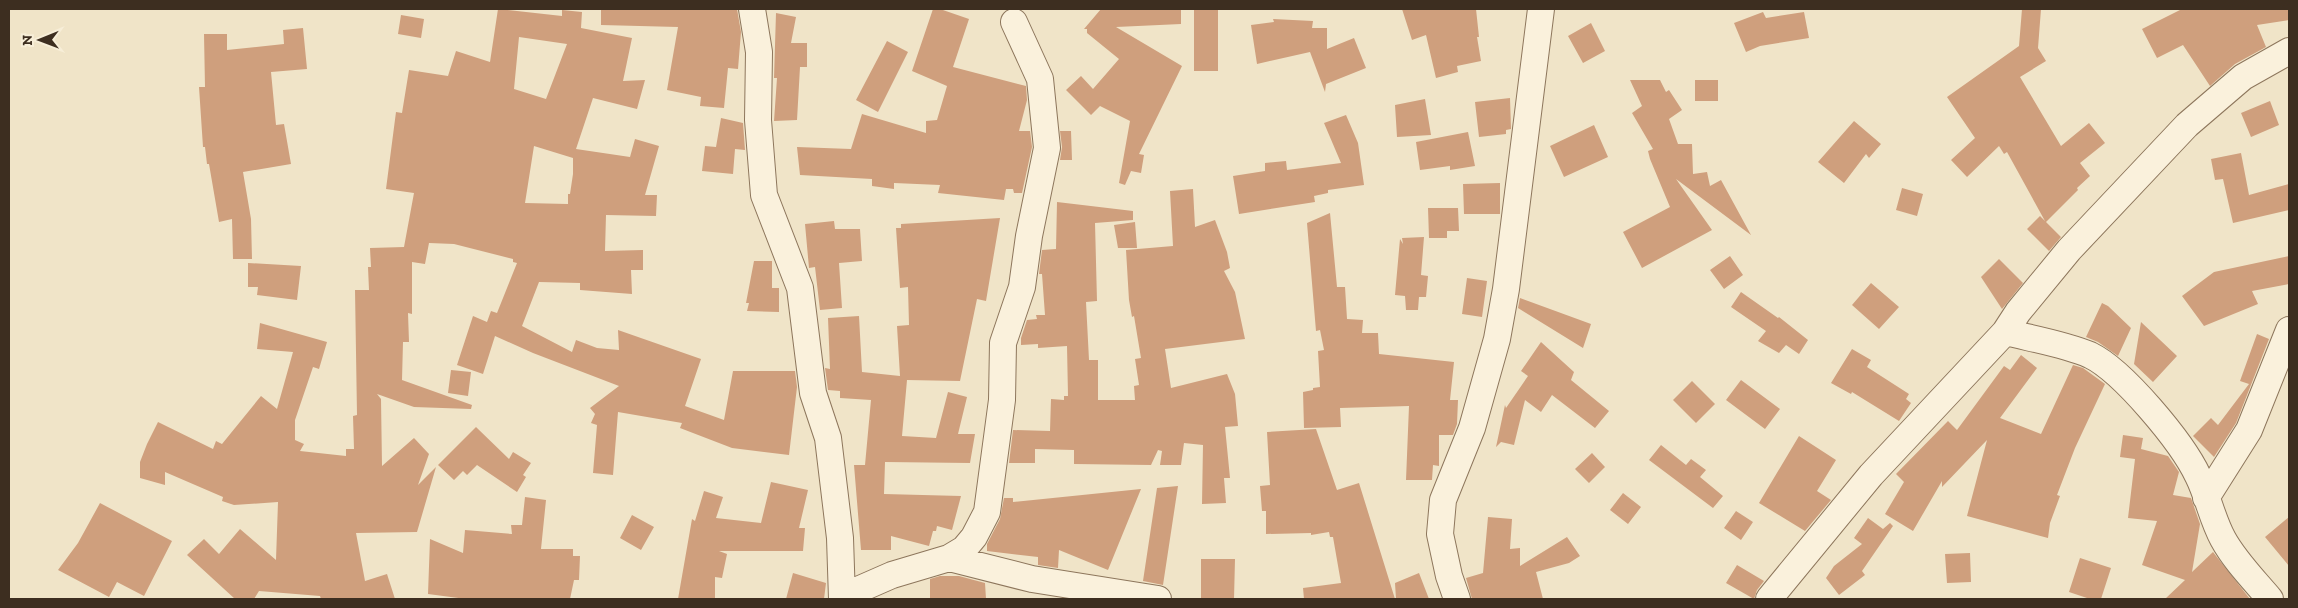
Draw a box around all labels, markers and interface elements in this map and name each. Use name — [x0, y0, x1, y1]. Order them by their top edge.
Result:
north arrow — [15, 15, 65, 65]
text: N — [19, 34, 36, 46]

